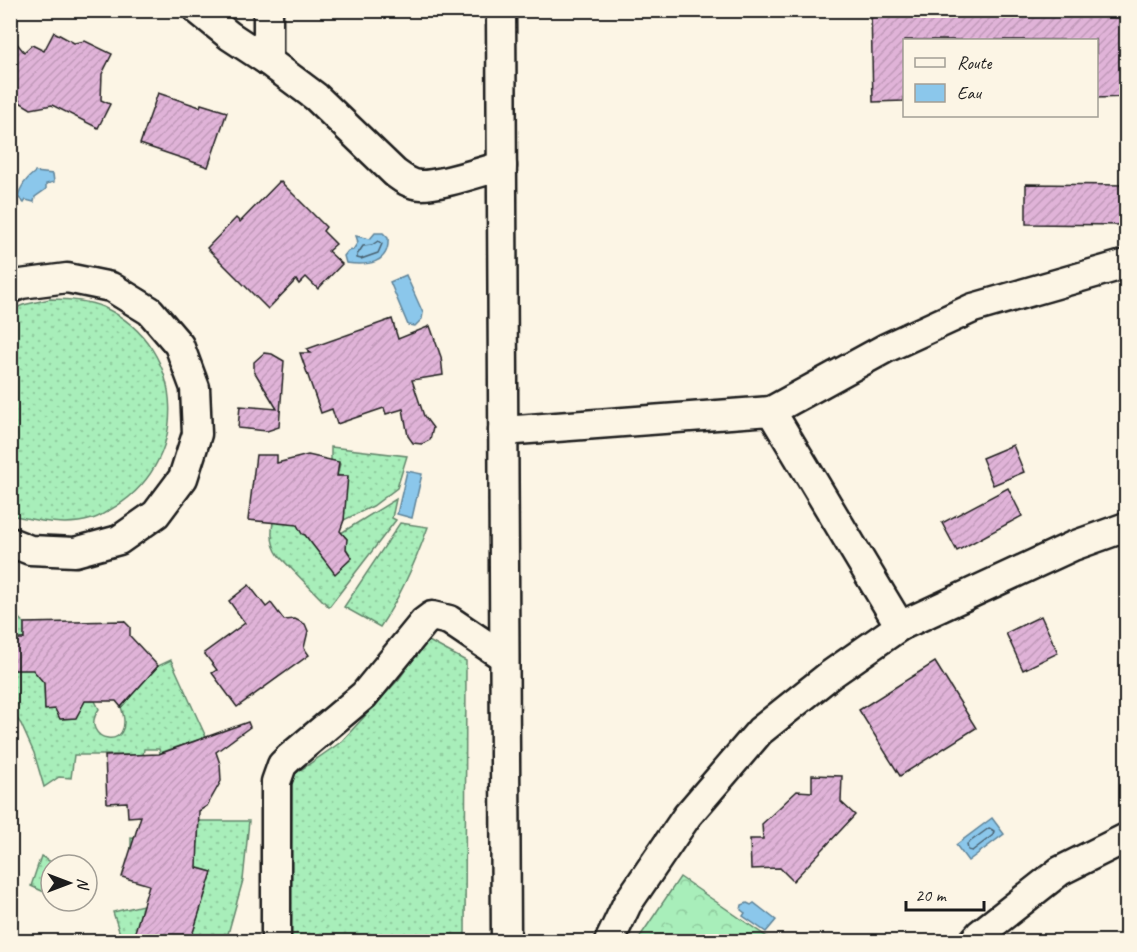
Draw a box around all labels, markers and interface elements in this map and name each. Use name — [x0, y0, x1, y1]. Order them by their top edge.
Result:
legend — [903, 39, 1098, 117]
text: Route — [957, 52, 992, 74]
text: Eau — [957, 82, 982, 104]
north arrow — [39, 853, 99, 913]
scale bar — [906, 874, 984, 912]
text: N — [73, 878, 93, 891]
text: 20 m — [915, 884, 948, 906]

